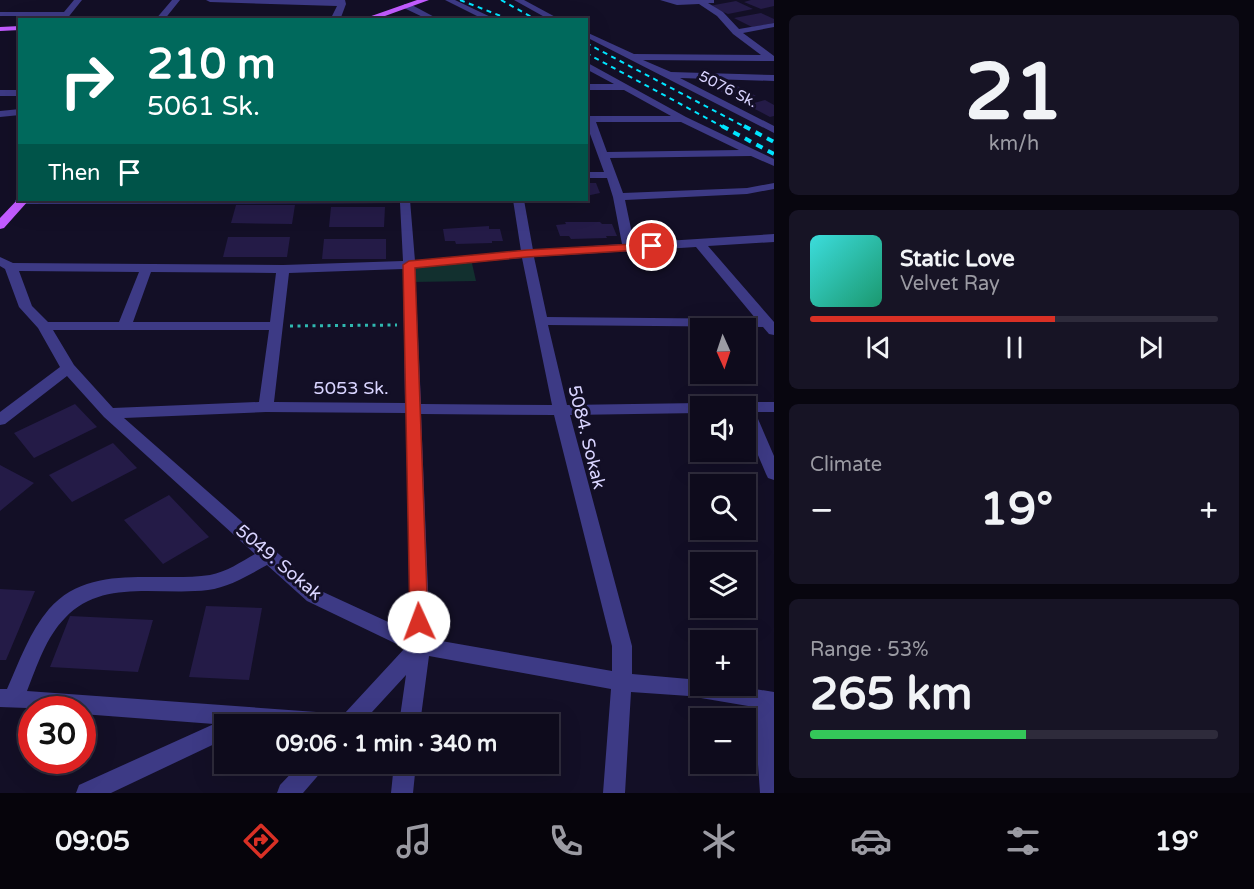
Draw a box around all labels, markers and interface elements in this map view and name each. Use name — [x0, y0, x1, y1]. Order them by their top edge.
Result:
text: 210 m — [147, 39, 276, 90]
icon: right — [48, 42, 126, 120]
text: 21 — [965, 46, 1063, 140]
street label: 5076 Sk. — [696, 67, 760, 111]
text: 5061 Sk. — [147, 90, 260, 123]
text: km/h — [989, 132, 1039, 156]
icon: arrive — [113, 156, 146, 189]
text: Then — [48, 160, 101, 186]
pin — [626, 220, 677, 271]
icon: arrive — [635, 229, 668, 262]
text: Static Love — [900, 246, 1015, 272]
text: Velvet Ray — [900, 272, 1000, 296]
north arrow — [690, 318, 756, 384]
map controls — [690, 318, 756, 774]
icon: previous — [862, 331, 895, 364]
icon: pause — [998, 331, 1031, 364]
icon: next — [1134, 331, 1167, 364]
street label: 5053 Sk. — [313, 377, 389, 399]
street label: 5084. Sokak — [563, 383, 611, 491]
button: sound — [690, 396, 756, 462]
text: Climate — [810, 453, 882, 477]
button: search — [690, 474, 756, 540]
text: 19° — [980, 483, 1053, 537]
text: − — [810, 491, 834, 530]
text: + — [1199, 491, 1218, 530]
street label: 5049. Sokak — [231, 519, 327, 605]
button: layers — [690, 552, 756, 618]
position arrow — [387, 590, 451, 654]
button: + — [690, 630, 756, 696]
text: Range · 53% — [810, 638, 929, 662]
text: 265 km — [810, 668, 972, 722]
speed limit sign: 30 — [18, 696, 96, 774]
button: − — [690, 708, 756, 774]
text: 09:06 · 1 min · 340 m — [276, 731, 497, 757]
icon: directions — [240, 820, 282, 862]
icon: music — [393, 820, 435, 862]
icon: phone — [545, 820, 587, 862]
icon: climate — [698, 820, 740, 862]
icon: car — [850, 820, 892, 862]
icon: filters — [1002, 820, 1044, 862]
text: 09:05 — [55, 825, 130, 858]
text: 19° — [1155, 825, 1199, 858]

